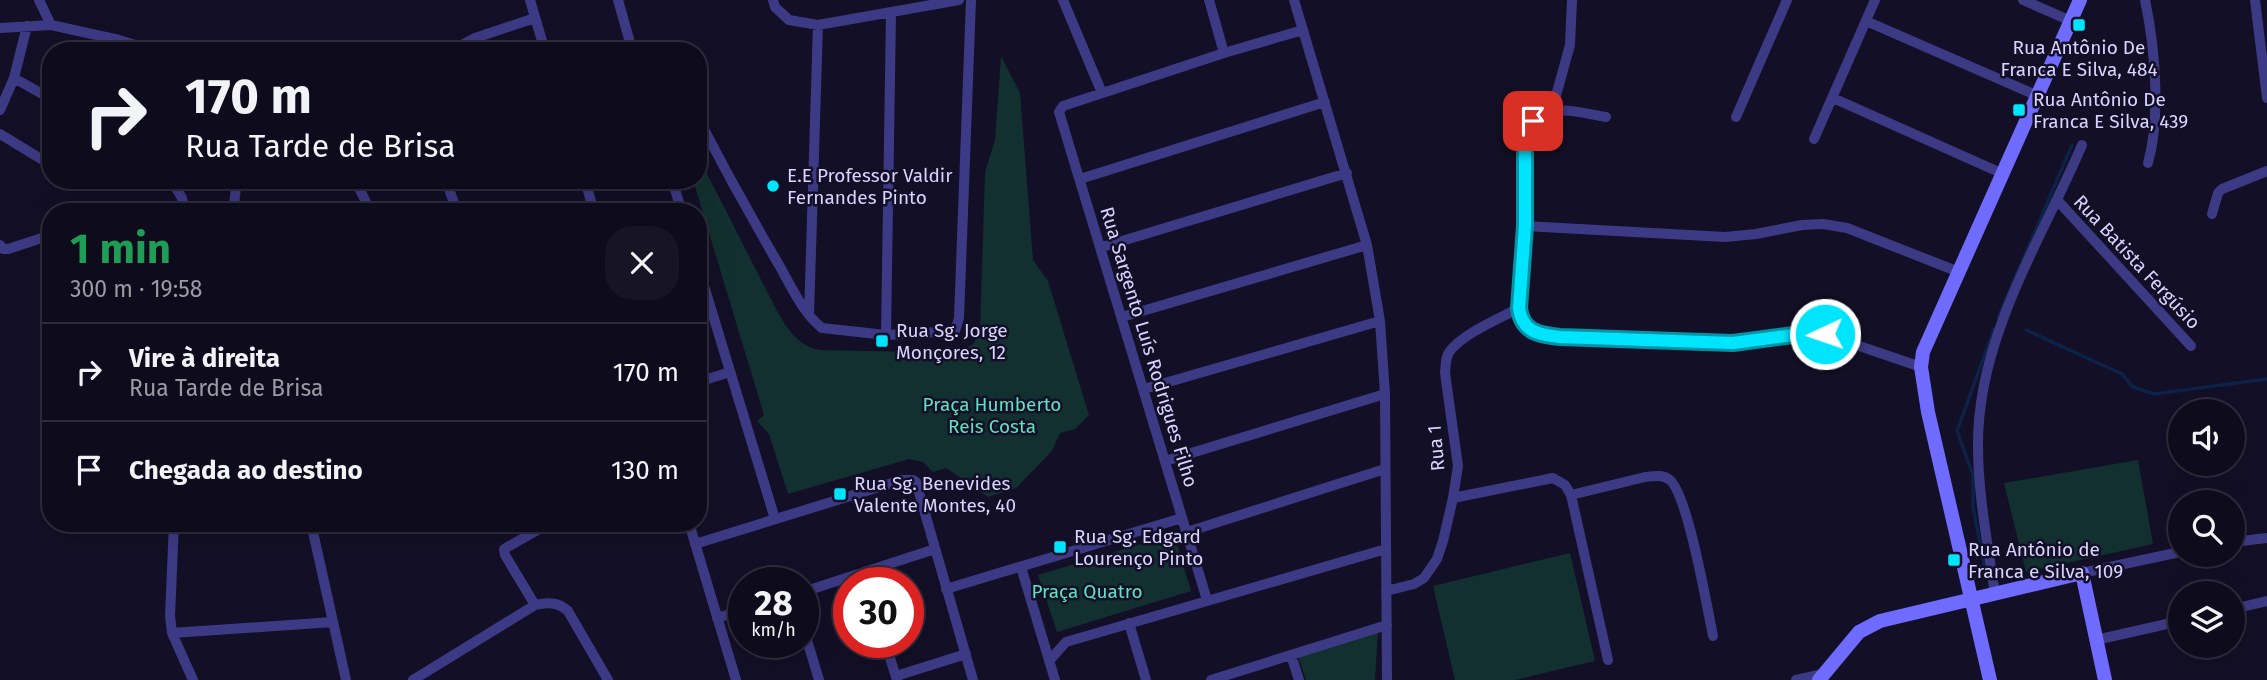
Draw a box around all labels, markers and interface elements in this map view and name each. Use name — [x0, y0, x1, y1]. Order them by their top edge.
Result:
marker: Rua Antônio De Franca E Silva, 484 — [2071, 17, 2087, 33]
place label: Rua Antônio De Franca E Silva, 484 — [2000, 36, 2158, 81]
text: 170 m — [185, 67, 312, 126]
icon: right — [70, 70, 161, 161]
place label: Rua Antônio De Franca E Silva, 439 — [2033, 88, 2188, 133]
pin — [1503, 91, 1563, 151]
icon: arrive — [1514, 102, 1552, 140]
marker: Rua Antônio De Franca E Silva, 439 — [2011, 102, 2027, 118]
text: Rua Tarde de Brisa — [185, 127, 456, 165]
place label: E.E Professor Valdir Fernandes Pinto — [787, 164, 953, 209]
marker: E.E Professor Valdir Fernandes Pinto — [765, 178, 781, 194]
street label: Rua Batista Fergúsio — [2069, 190, 2205, 334]
street label: Rua Sargento Luís Rodrigues Filho — [1095, 204, 1203, 490]
text: 1 min — [70, 224, 171, 274]
button: close — [605, 226, 679, 300]
text: 300 m · 19:58 — [70, 275, 203, 303]
position arrow — [1788, 297, 1862, 371]
place label: Rua Sg. Jorge Monçores, 12 — [896, 319, 1008, 364]
marker: Rua Sg. Jorge Monçores, 12 — [874, 333, 890, 349]
text: Vire à direita — [129, 343, 280, 374]
icon: right — [70, 353, 108, 391]
text: 170 m — [613, 357, 679, 388]
text: Rua Tarde de Brisa — [129, 374, 324, 402]
park label: Praça Humberto Reis Costa — [923, 393, 1061, 438]
map controls — [2168, 399, 2245, 658]
button: sound — [2168, 399, 2245, 476]
street label: Rua 1 — [1423, 424, 1449, 472]
icon: arrive — [70, 451, 108, 489]
text: Chegada ao destino — [129, 455, 363, 486]
text: 130 m — [611, 455, 679, 486]
place label: Rua Sg. Benevides Valente Montes, 40 — [854, 472, 1016, 517]
marker: Rua Sg. Benevides Valente Montes, 40 — [832, 486, 848, 502]
button: search — [2168, 490, 2245, 567]
place label: Rua Sg. Edgard Lourenço Pinto — [1074, 525, 1203, 570]
place label: Rua Antônio de Franca e Silva, 109 — [1968, 538, 2123, 583]
marker: Rua Sg. Edgard Lourenço Pinto — [1052, 539, 1068, 555]
marker: Rua Antônio de Franca e Silva, 109 — [1946, 552, 1962, 568]
speed limit sign: 30 — [833, 567, 924, 658]
park label: Praça Quatro — [1031, 580, 1143, 603]
button: layers — [2168, 581, 2245, 658]
text: 28 — [754, 582, 793, 624]
text: km/h — [751, 619, 796, 641]

